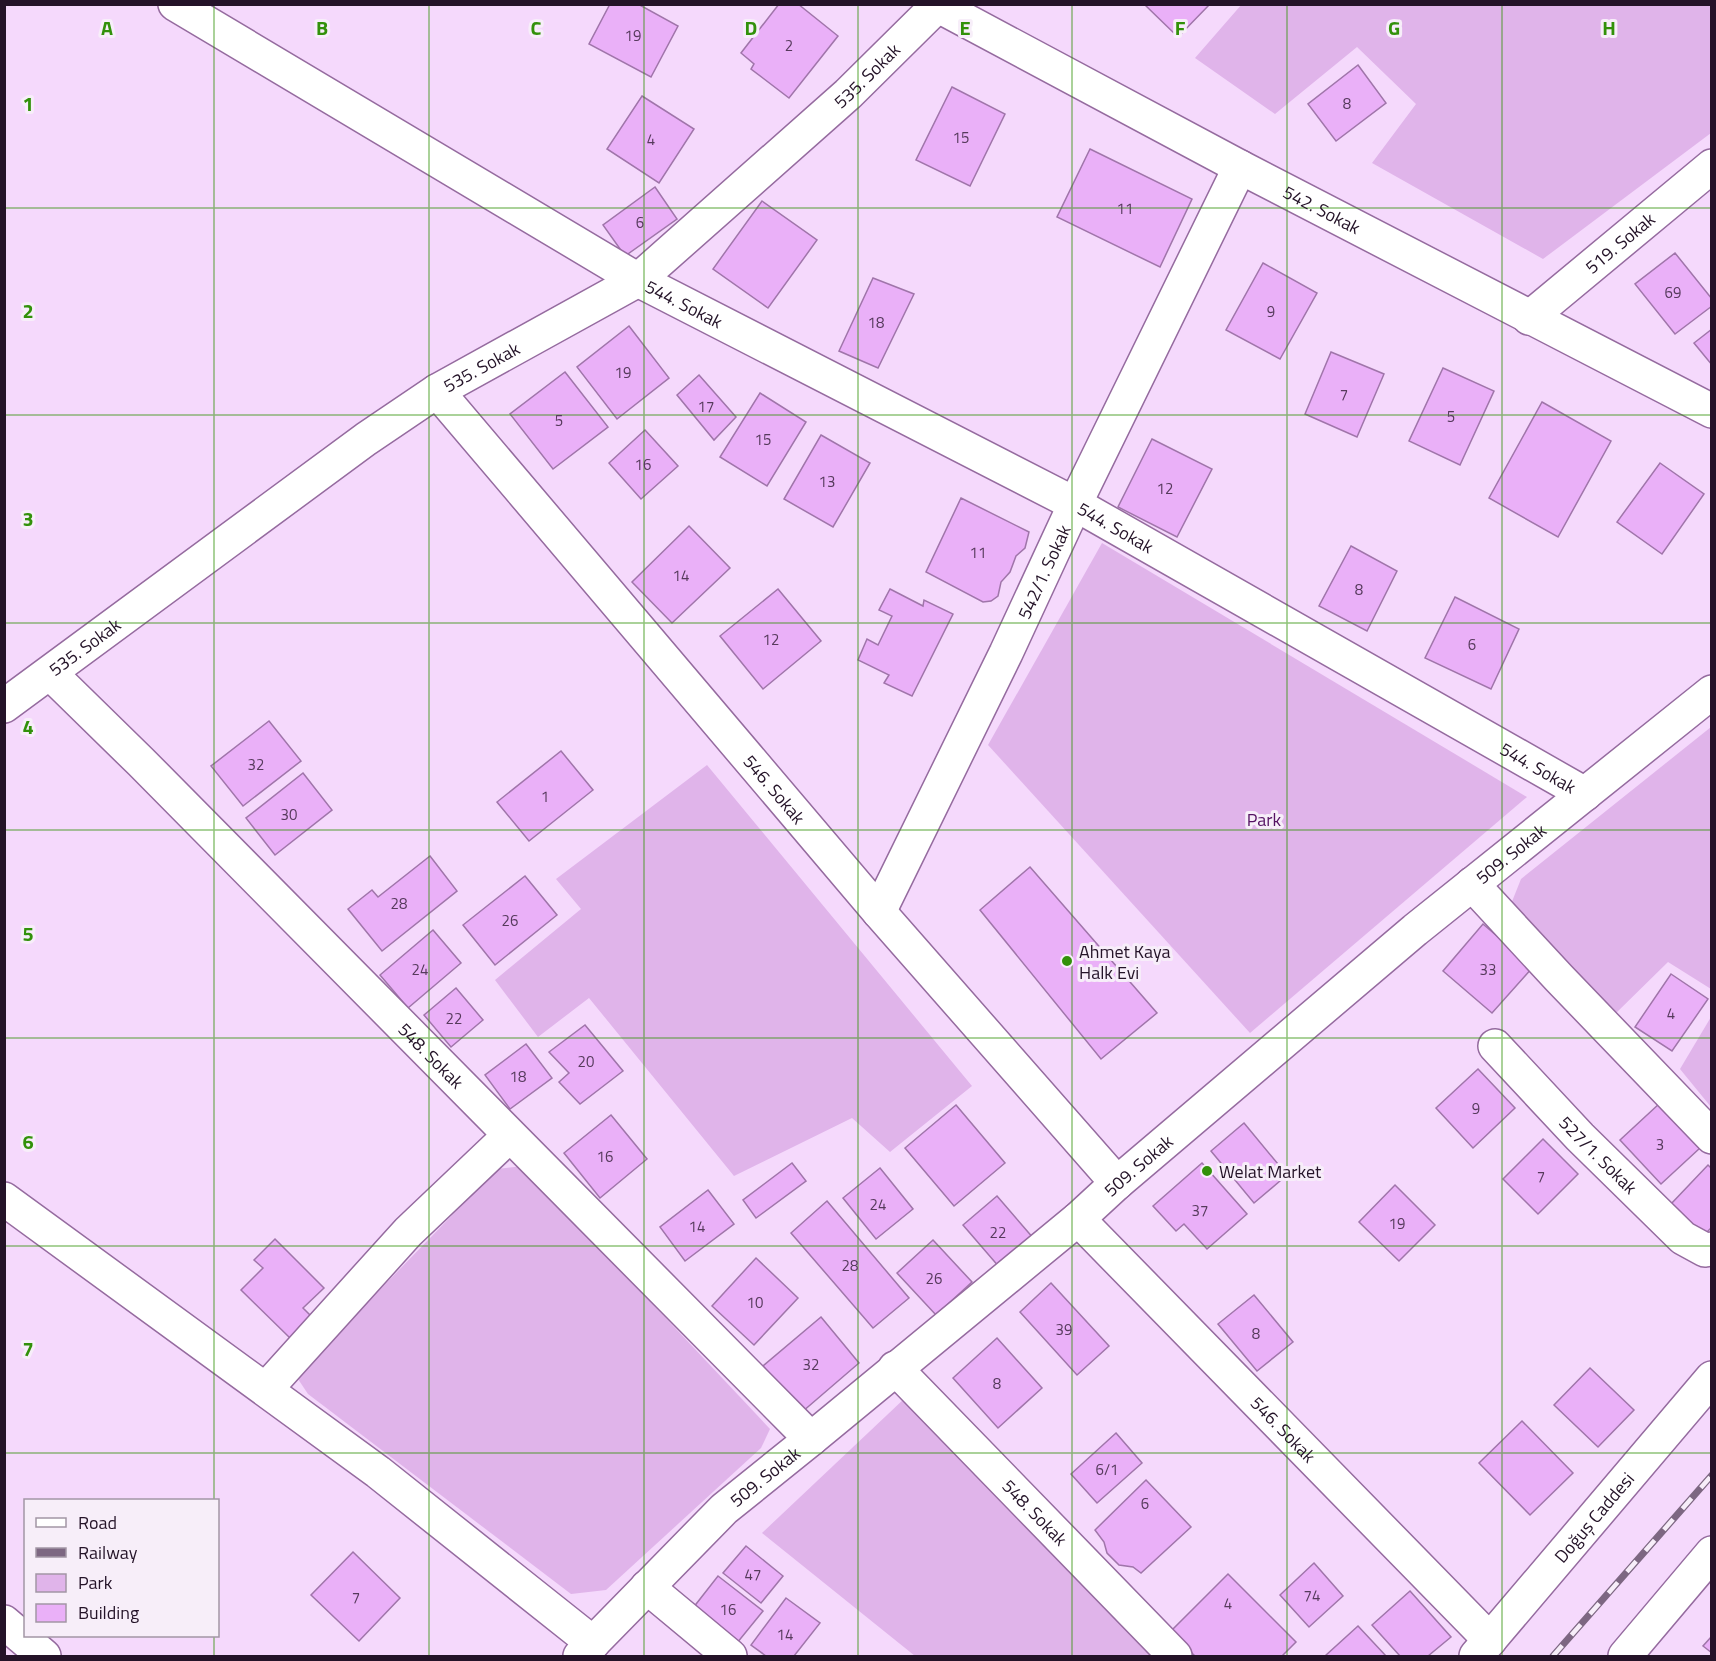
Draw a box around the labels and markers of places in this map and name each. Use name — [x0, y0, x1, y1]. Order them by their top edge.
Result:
place label: Ahmet Kaya Halk Evi — [1079, 938, 1170, 986]
marker: Ahmet Kaya Halk Evi — [1060, 954, 1074, 968]
place label: Welat Market — [1219, 1158, 1322, 1185]
marker: Welat Market — [1200, 1164, 1214, 1178]

